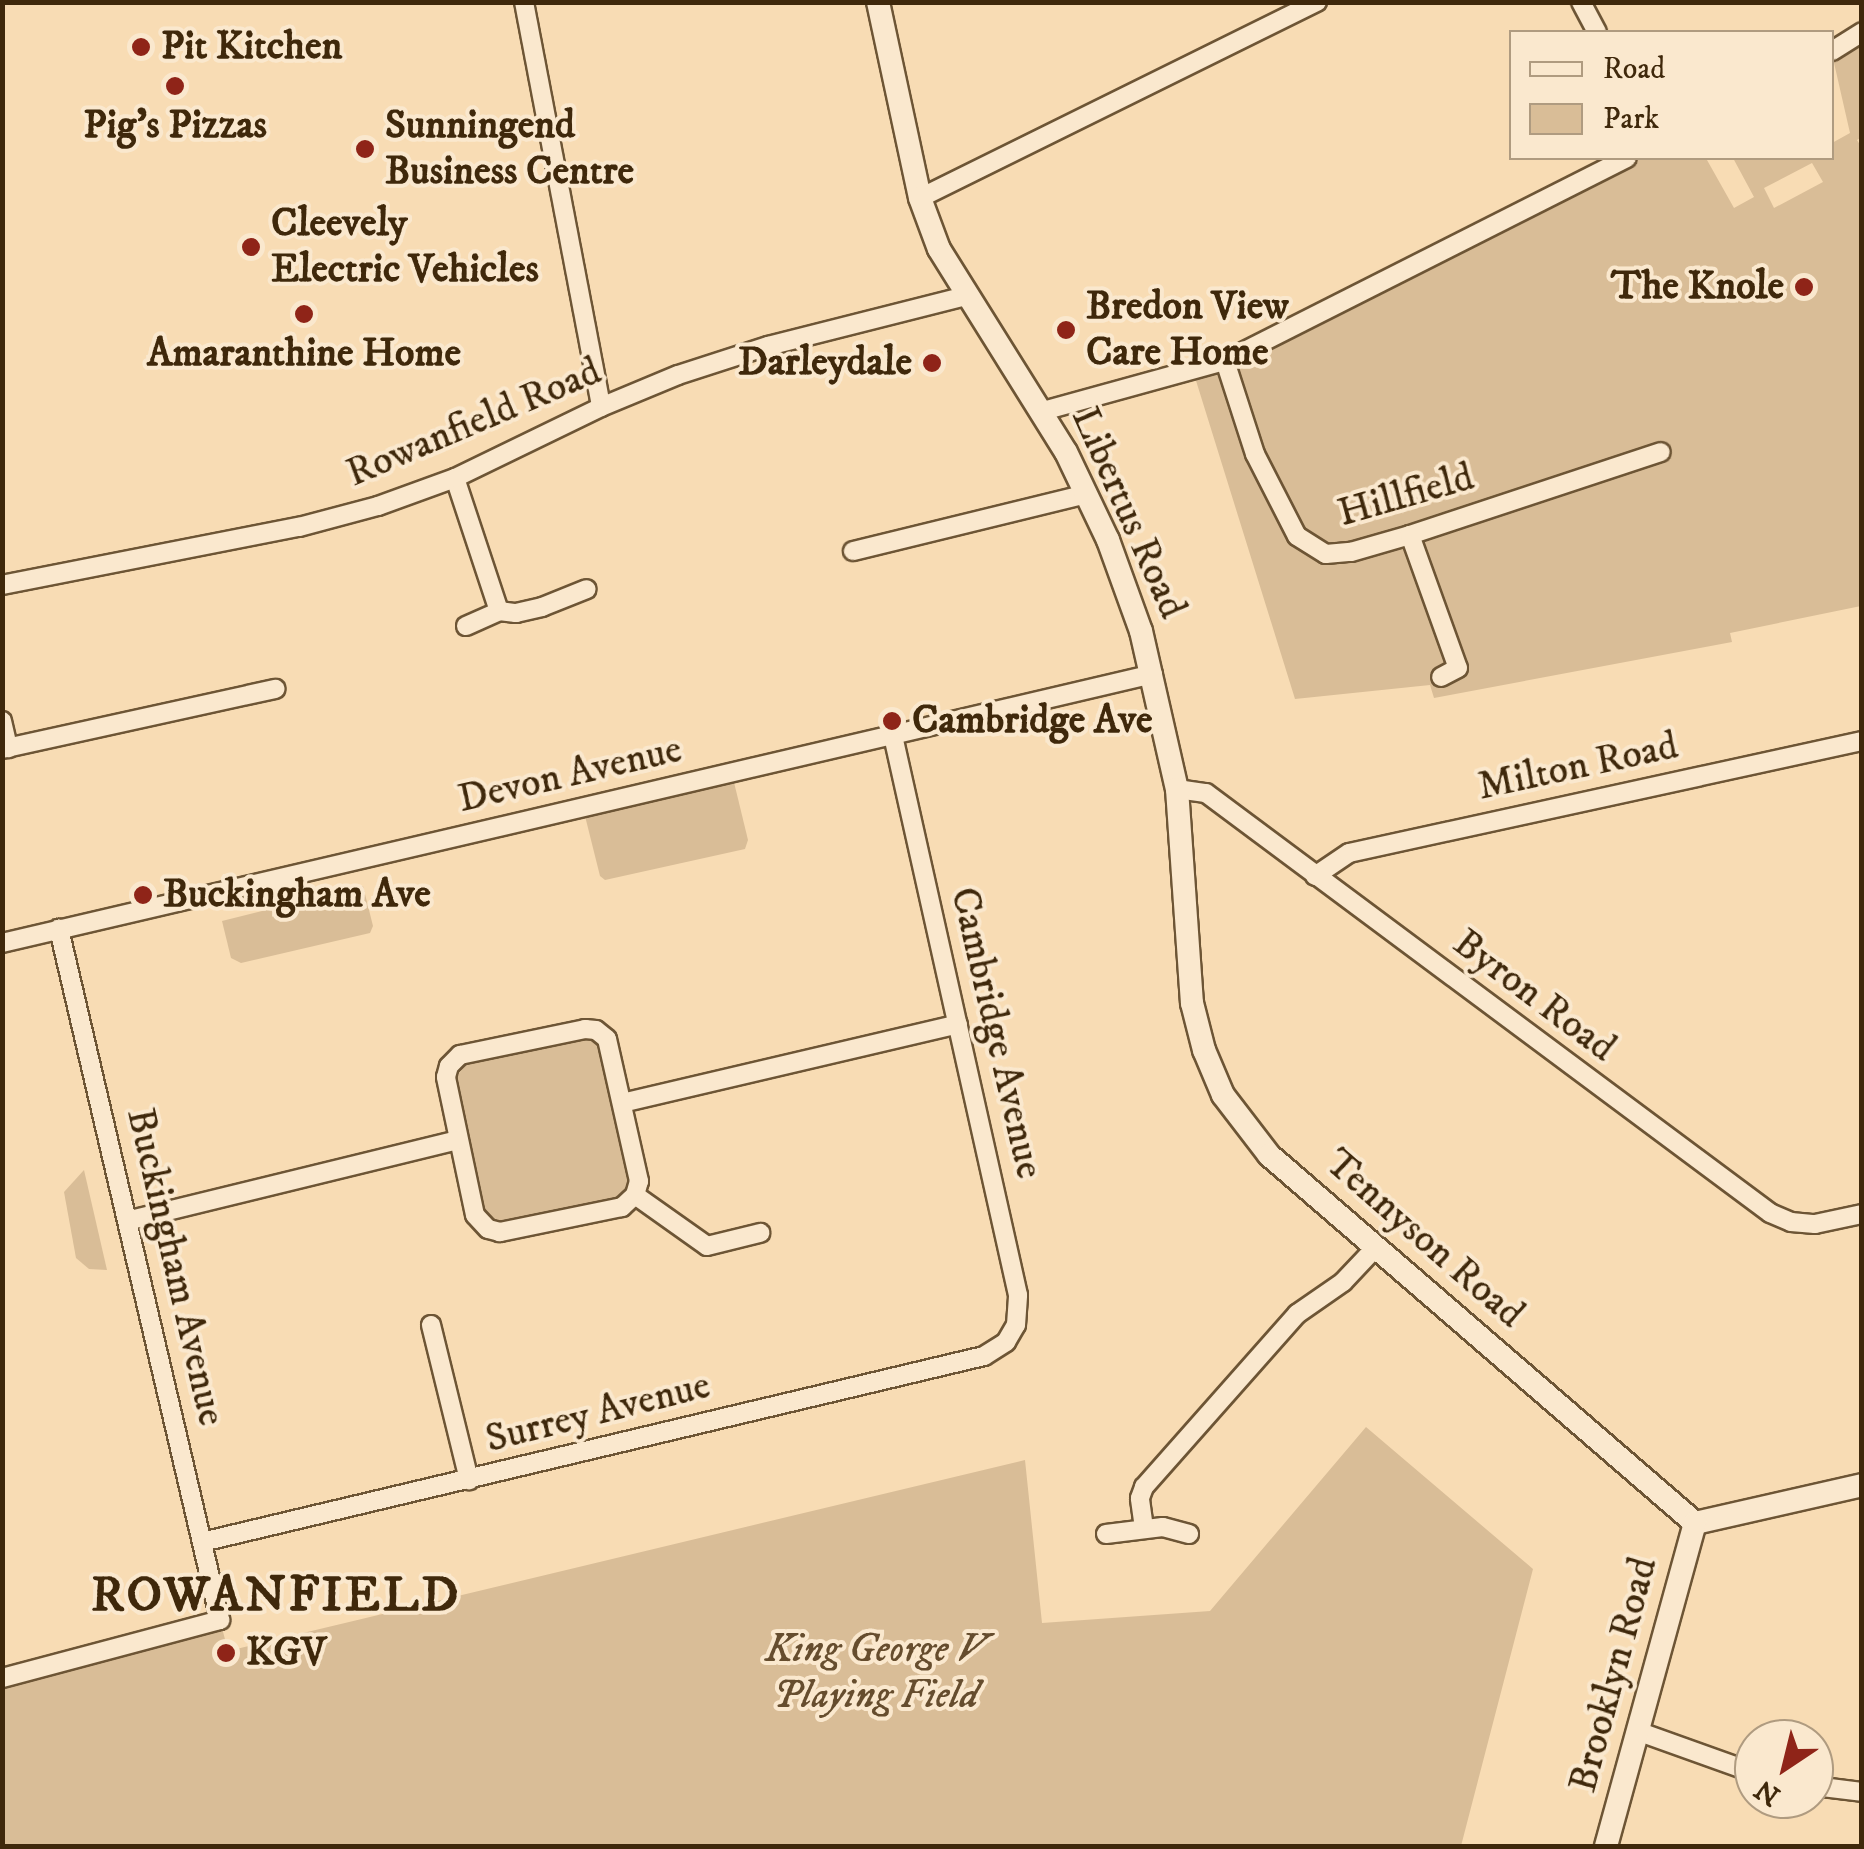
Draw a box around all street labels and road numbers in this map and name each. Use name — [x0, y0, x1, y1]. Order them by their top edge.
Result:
street label: Rowanfield Road — [340, 348, 608, 498]
street label: Libertus Road — [1060, 400, 1196, 626]
street label: Hillfield — [1333, 454, 1479, 538]
street label: Milton Road — [1474, 722, 1682, 812]
street label: Devon Avenue — [454, 726, 686, 824]
street label: Cambridge Avenue — [939, 883, 1053, 1183]
street label: Byron Road — [1443, 919, 1625, 1073]
street label: Buckingham Avenue — [115, 1104, 235, 1430]
street label: Tennyson Road — [1315, 1139, 1533, 1339]
street label: Surrey Avenue — [481, 1362, 715, 1464]
street label: Brooklyn Road — [1560, 1552, 1668, 1798]

